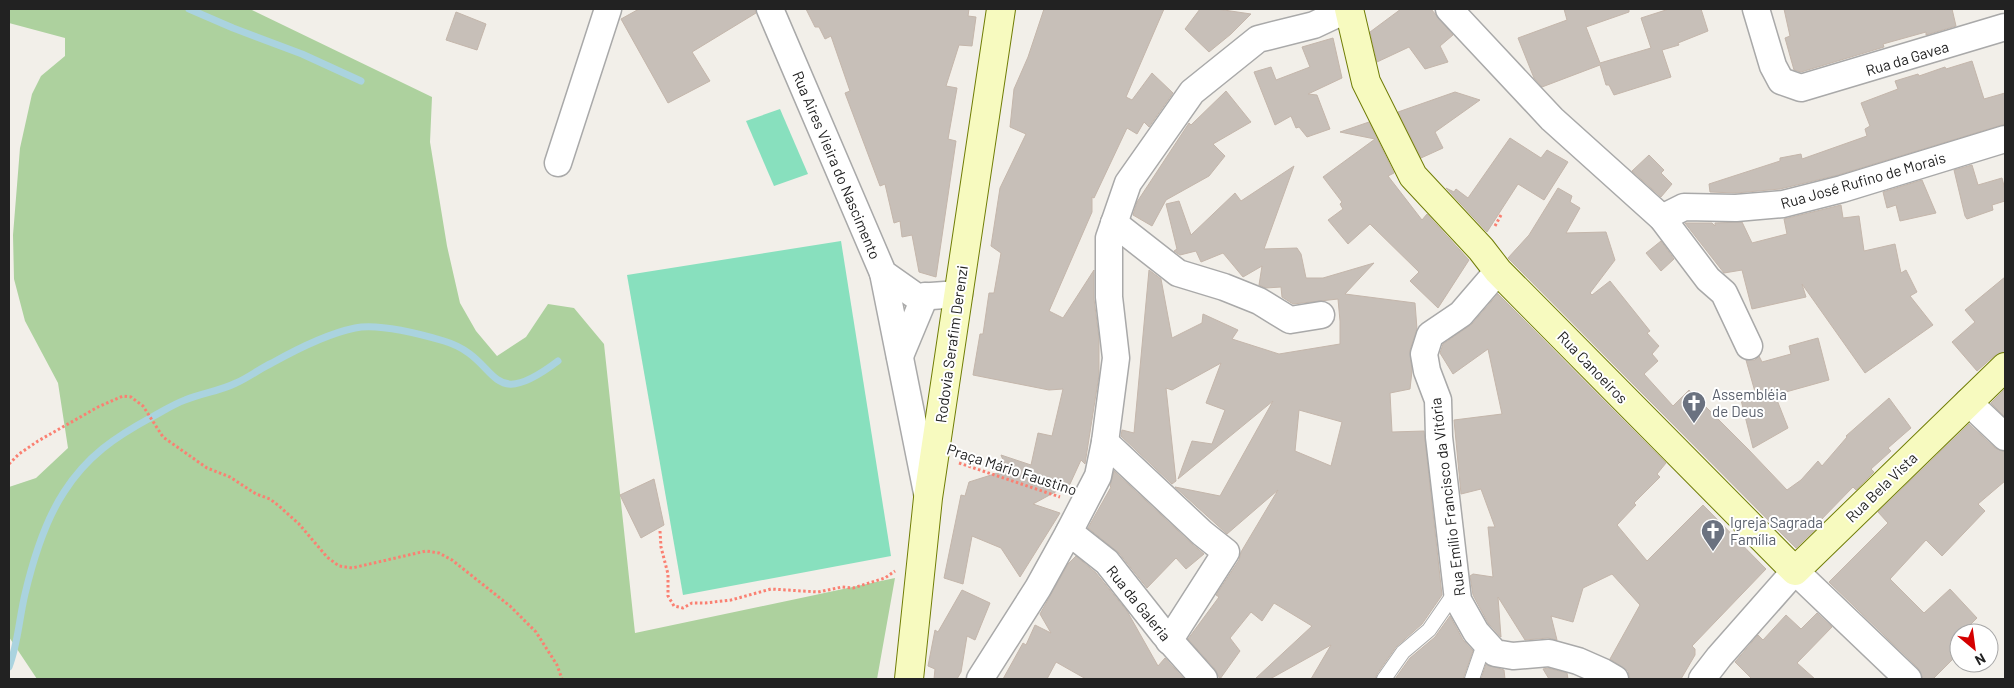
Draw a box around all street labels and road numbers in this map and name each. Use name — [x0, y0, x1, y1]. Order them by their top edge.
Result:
street label: Rua da Gavea — [1863, 37, 1951, 79]
street label: Rua Aires Vieira do Nascimento — [789, 68, 885, 262]
street label: Rua José Rufino de Morais — [1778, 148, 1948, 212]
street label: Rodovia Serafim Derenzi — [931, 264, 971, 424]
street label: Rua Canoeiros — [1554, 327, 1632, 407]
street label: Rua Emílio Francisco da Vitória — [1426, 397, 1468, 597]
street label: Praça Mário Faustino — [945, 439, 1079, 499]
street label: Rua Bela Vista — [1842, 448, 1920, 526]
street label: Rua da Galeria — [1103, 562, 1175, 644]

